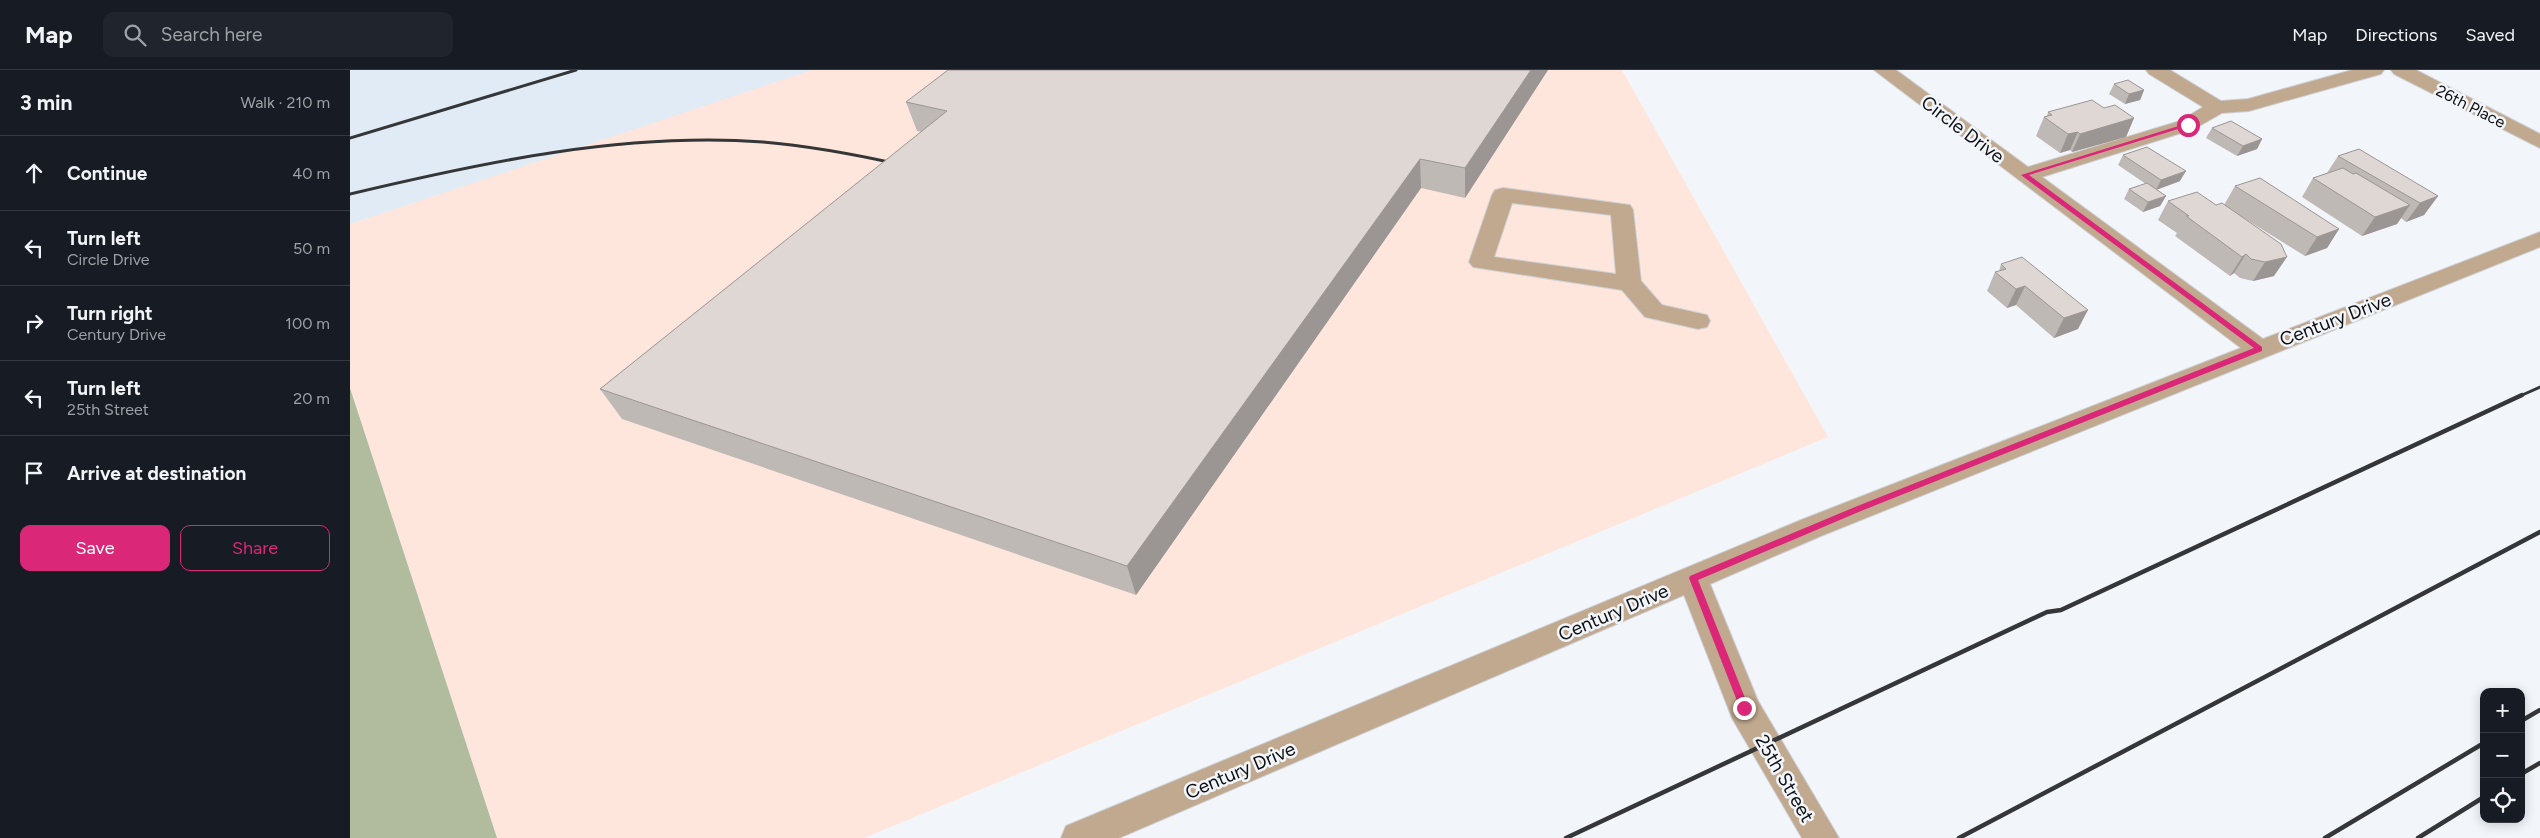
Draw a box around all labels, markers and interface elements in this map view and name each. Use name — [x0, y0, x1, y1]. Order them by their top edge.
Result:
search box — [103, 12, 453, 57]
text: Map — [25, 20, 73, 49]
icon: search — [121, 21, 149, 49]
text: Search here — [161, 23, 262, 46]
text: Map — [2292, 24, 2327, 46]
text: Directions — [2355, 24, 2437, 46]
text: Saved — [2465, 24, 2515, 46]
street label: 26th Place — [2433, 81, 2509, 132]
text: 3 min — [20, 90, 72, 115]
street label: Circle Drive — [1917, 91, 2009, 168]
text: Walk · 210 m — [241, 93, 330, 112]
route start — [2177, 114, 2200, 137]
icon: ahead — [20, 159, 48, 187]
text: Continue — [67, 162, 147, 185]
text: 40 m — [292, 164, 330, 183]
text: Turn left — [67, 227, 141, 250]
icon: left — [20, 234, 48, 262]
text: 50 m — [293, 239, 330, 258]
text: Circle Drive — [67, 250, 150, 269]
street label: Century Drive — [2276, 288, 2394, 351]
text: Turn right — [67, 302, 153, 325]
icon: right — [20, 309, 48, 337]
text: 100 m — [285, 314, 330, 333]
text: Century Drive — [67, 325, 166, 344]
text: Turn left — [67, 377, 141, 400]
icon: left — [20, 384, 48, 412]
text: 20 m — [293, 389, 330, 408]
text: 25th Street — [67, 400, 149, 419]
icon: arrive — [20, 459, 48, 487]
text: Arrive at destination — [67, 462, 246, 485]
button: Save — [20, 525, 170, 571]
button: Share — [180, 525, 330, 571]
street label: Century Drive — [1555, 579, 1672, 646]
map controls — [2480, 688, 2525, 823]
button: + — [2480, 688, 2525, 733]
route end — [1733, 697, 1756, 720]
street label: 25th Street — [1750, 730, 1819, 826]
button: − — [2480, 733, 2525, 778]
street label: Century Drive — [1182, 737, 1299, 804]
button: locate — [2480, 778, 2525, 823]

